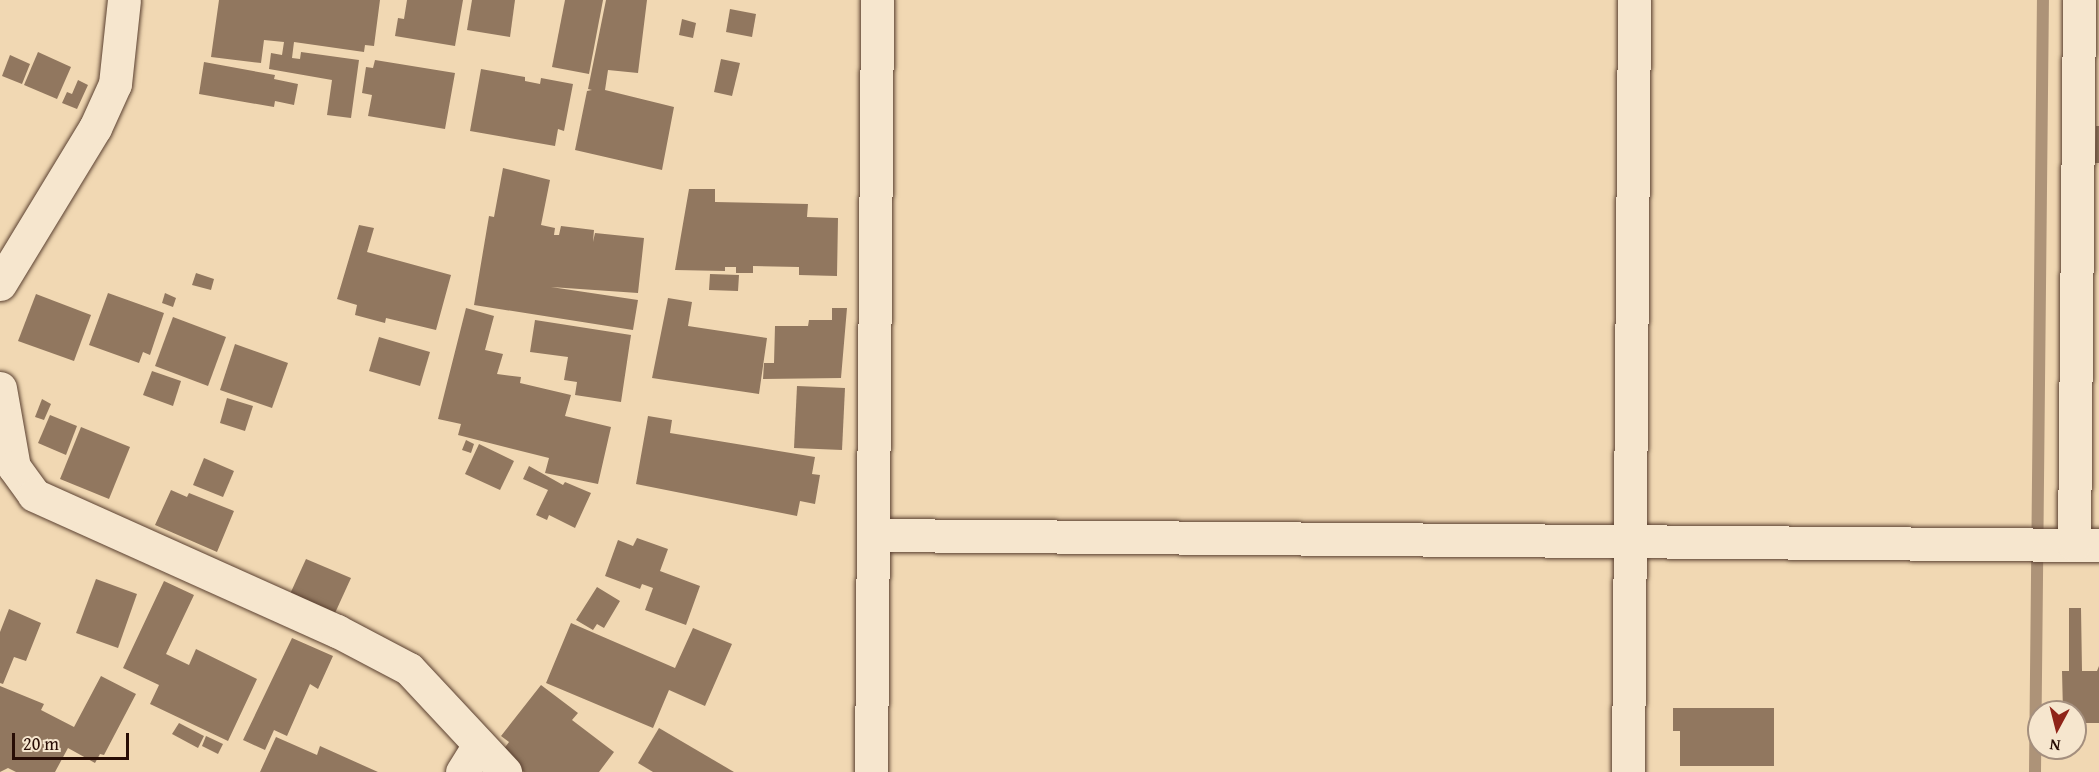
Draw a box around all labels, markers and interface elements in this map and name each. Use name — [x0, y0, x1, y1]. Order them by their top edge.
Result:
north arrow — [2027, 700, 2087, 760]
scale bar — [15, 721, 132, 759]
text: 20 m — [23, 730, 59, 757]
text: N — [2048, 733, 2062, 758]

